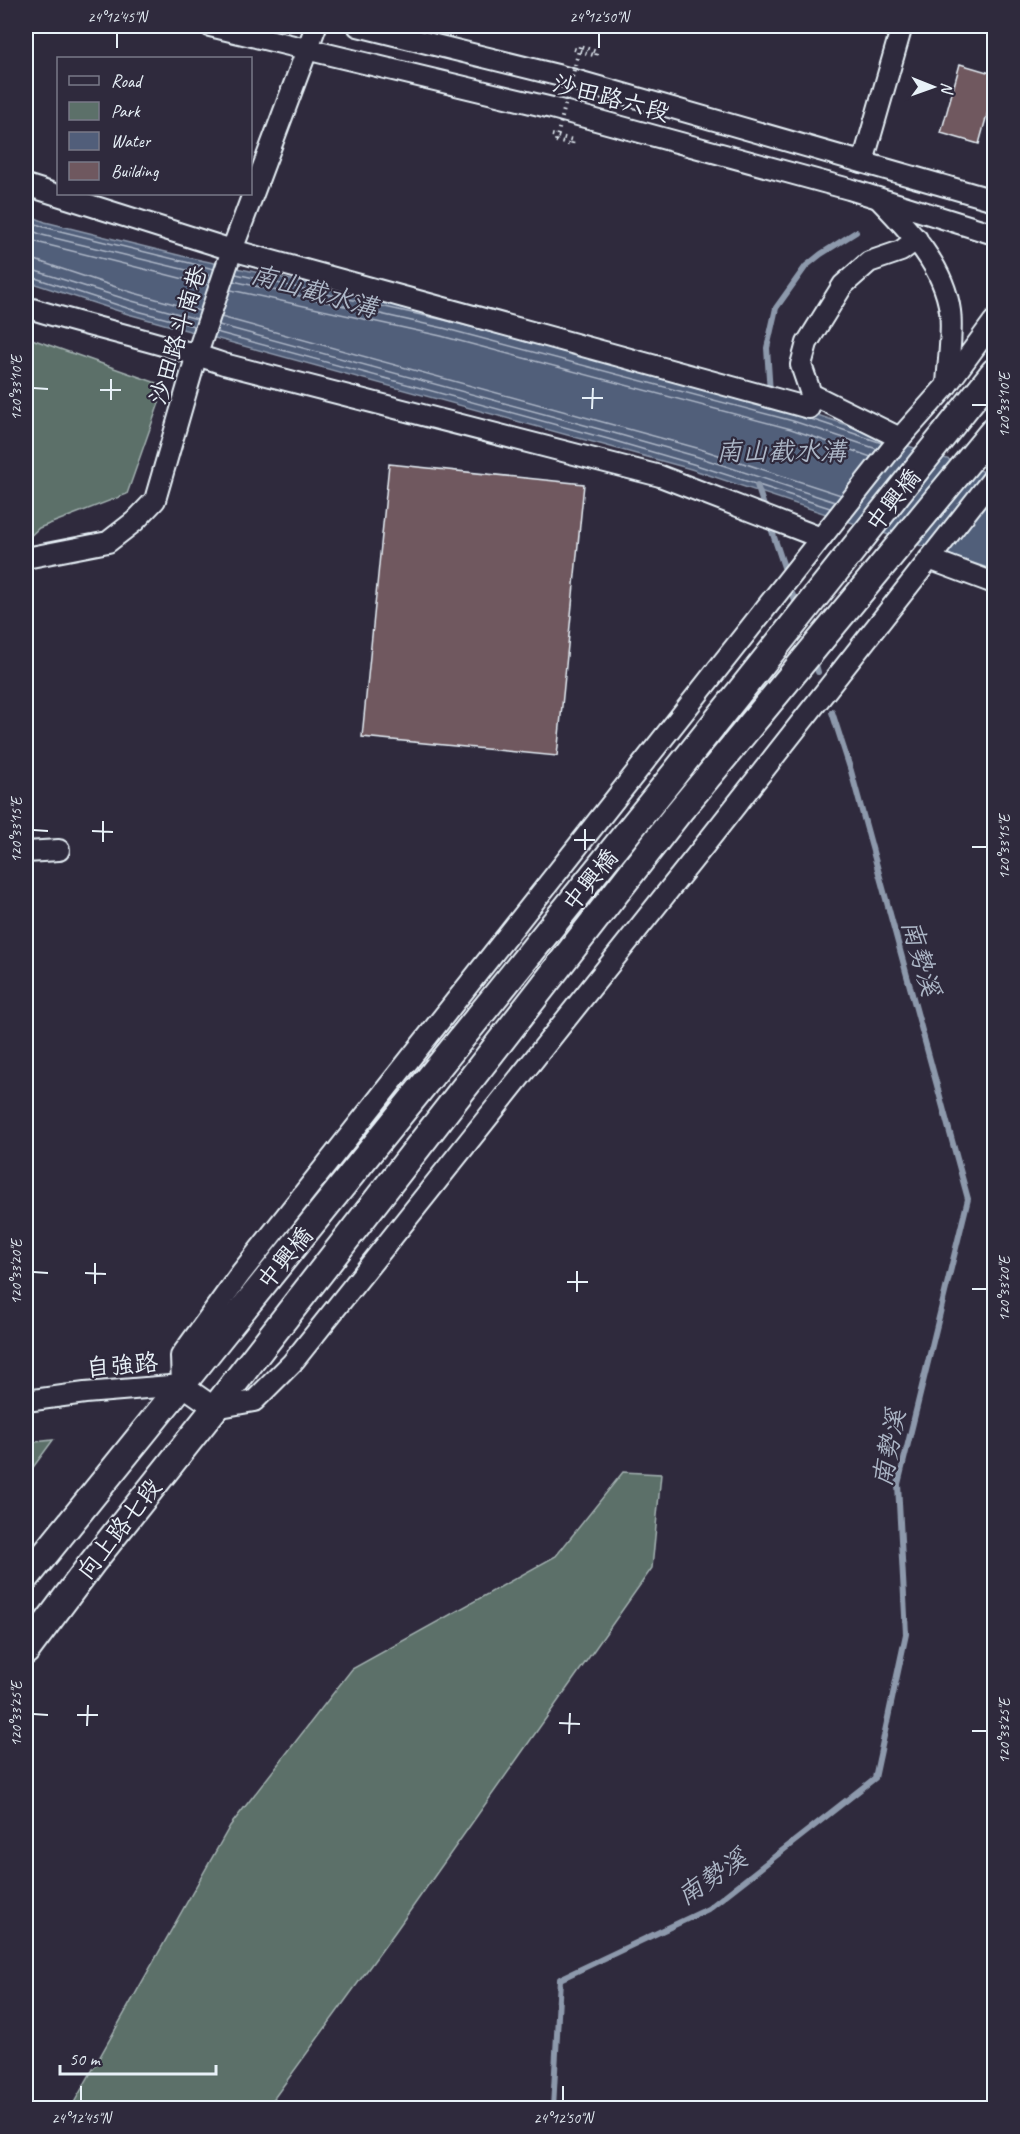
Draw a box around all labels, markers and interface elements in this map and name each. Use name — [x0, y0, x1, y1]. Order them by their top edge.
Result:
text: 24°12'45"N — [87, 8, 150, 27]
text: 24°12'50"N — [569, 8, 632, 27]
legend — [57, 57, 252, 195]
north arrow — [903, 57, 963, 117]
street label: 沙田路六段 — [549, 68, 673, 128]
text: Road — [111, 70, 144, 92]
text: N — [937, 82, 957, 95]
text: Park — [111, 100, 141, 122]
text: Water — [111, 130, 152, 152]
text: Building — [111, 160, 160, 182]
water label: 南山截水溝 — [247, 257, 383, 325]
street label: 沙田路斗南巷 — [143, 262, 213, 408]
text: 120°33'10"E — [7, 354, 26, 420]
text: 120°33'10"E — [995, 371, 1014, 437]
water label: 南山截水溝 — [716, 435, 848, 468]
street label: 中興橋 — [859, 462, 927, 538]
text: 120°33'15"E — [7, 796, 26, 862]
text: 120°33'15"E — [995, 813, 1014, 879]
street label: 中興橋 — [556, 843, 624, 917]
water label: 南勢溪 — [894, 916, 948, 1002]
street label: 中興橋 — [251, 1221, 319, 1295]
text: 120°33'20"E — [7, 1238, 26, 1304]
text: 120°33'20"E — [995, 1255, 1014, 1321]
street label: 自強路 — [85, 1347, 159, 1383]
water label: 南勢溪 — [865, 1405, 913, 1489]
street label: 向上路七段 — [70, 1472, 168, 1586]
text: 120°33'25"E — [7, 1680, 26, 1746]
text: 120°33'25"E — [995, 1697, 1014, 1763]
water label: 南勢溪 — [670, 1840, 755, 1912]
scale bar — [60, 2038, 216, 2076]
text: 50 m — [69, 2048, 102, 2070]
text: 24°12'45"N — [51, 2109, 114, 2128]
text: 24°12'50"N — [533, 2109, 596, 2128]

